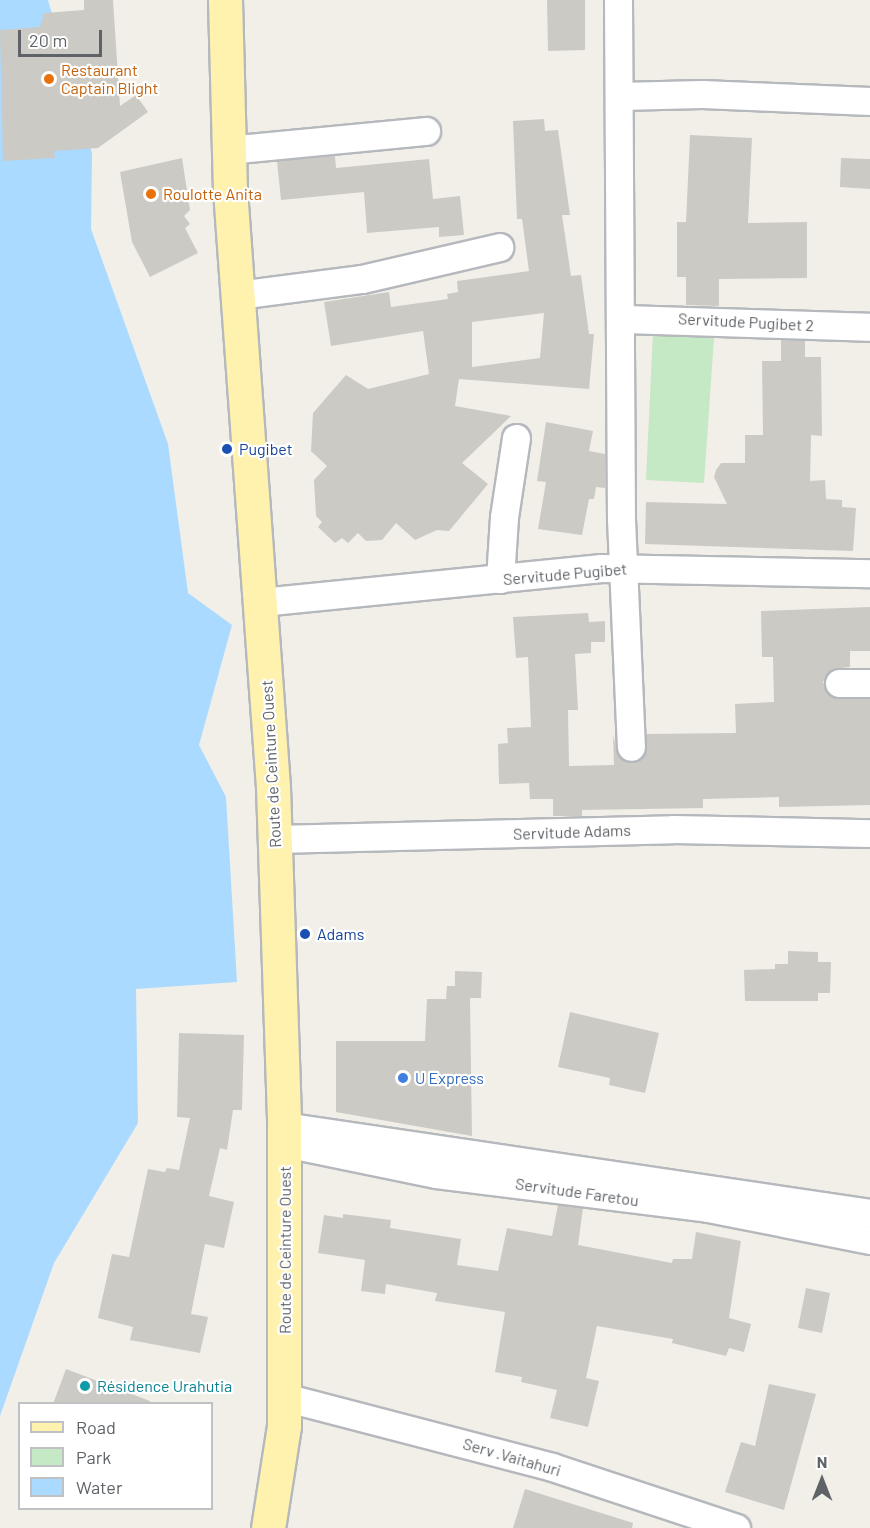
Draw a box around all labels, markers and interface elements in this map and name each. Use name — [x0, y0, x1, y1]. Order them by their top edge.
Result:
scale bar — [21, 18, 105, 56]
text: 20 m — [29, 29, 67, 51]
place label: Restaurant Captain Blight — [61, 60, 158, 98]
marker: Restaurant Captain Blight — [42, 72, 56, 86]
place label: Roulotte Anita — [163, 184, 262, 204]
marker: Roulotte Anita — [144, 187, 158, 201]
street label: Servitude Pugibet 2 — [678, 309, 814, 335]
place label: Pugibet — [239, 439, 293, 459]
marker: Pugibet — [220, 442, 234, 456]
street label: Servitude Pugibet — [502, 559, 628, 589]
street label: Route de Ceinture Ouest — [257, 680, 285, 848]
street label: Servitude Adams — [513, 820, 631, 844]
place label: Adams — [317, 924, 364, 944]
marker: Adams — [298, 927, 312, 941]
place label: U Express — [415, 1068, 484, 1088]
marker: U Express — [396, 1071, 410, 1085]
street label: Route de Ceinture Ouest — [275, 1166, 295, 1334]
street label: Servitude Faretou — [514, 1174, 640, 1210]
place label: Résidence Urahutia — [97, 1376, 232, 1396]
marker: Résidence Urahutia — [78, 1379, 92, 1393]
legend — [18, 1402, 213, 1510]
text: Road — [76, 1416, 116, 1438]
street label: Serv .Vaitahuri — [461, 1434, 563, 1480]
text: Park — [76, 1446, 111, 1468]
north arrow — [792, 1450, 852, 1510]
text: N — [817, 1452, 827, 1471]
text: Water — [76, 1476, 123, 1498]

